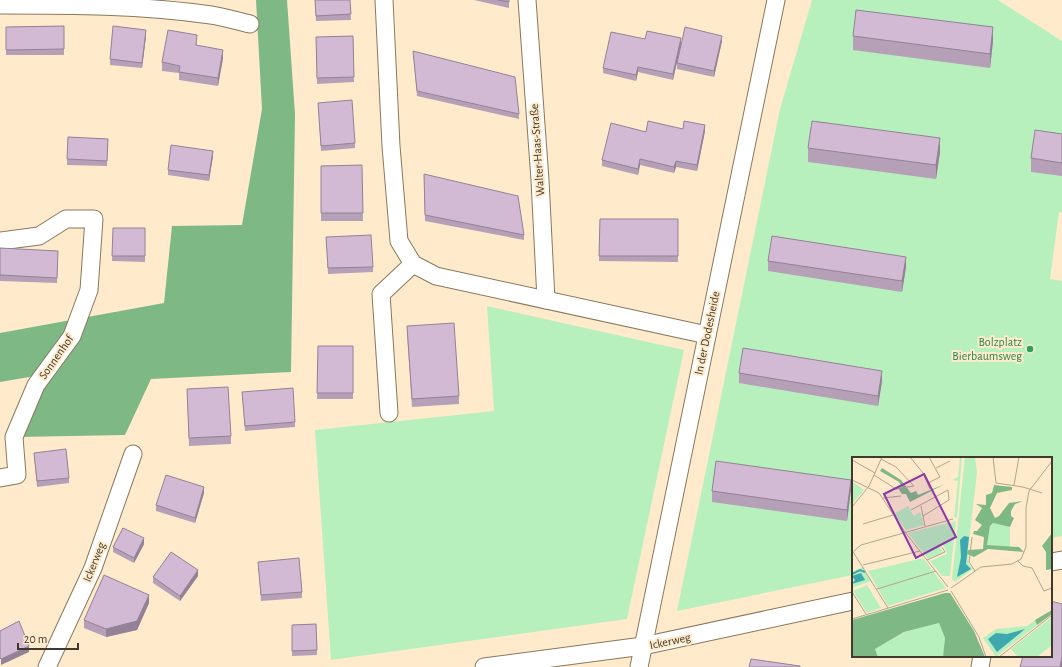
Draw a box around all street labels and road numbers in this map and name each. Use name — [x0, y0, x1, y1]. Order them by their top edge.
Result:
street label: Walter-Haas-Straße — [528, 103, 546, 197]
street label: In der Dodesheide — [692, 290, 722, 376]
street label: Sonnenhof — [37, 332, 76, 381]
street label: Ickerweg — [81, 540, 107, 584]
street label: Ickerweg — [648, 631, 692, 651]

